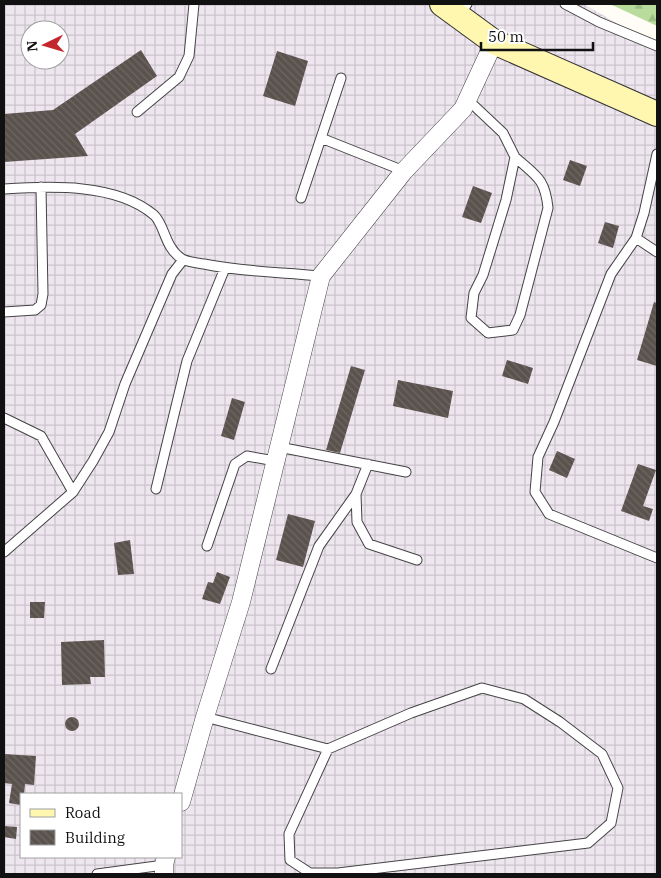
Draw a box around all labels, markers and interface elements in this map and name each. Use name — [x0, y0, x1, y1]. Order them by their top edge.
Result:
north arrow — [20, 20, 70, 70]
scale bar — [481, 20, 594, 52]
text: 50 m — [488, 27, 524, 46]
text: N — [23, 40, 41, 52]
legend — [20, 793, 182, 858]
text: Road — [65, 803, 101, 822]
text: Building — [65, 828, 125, 847]

